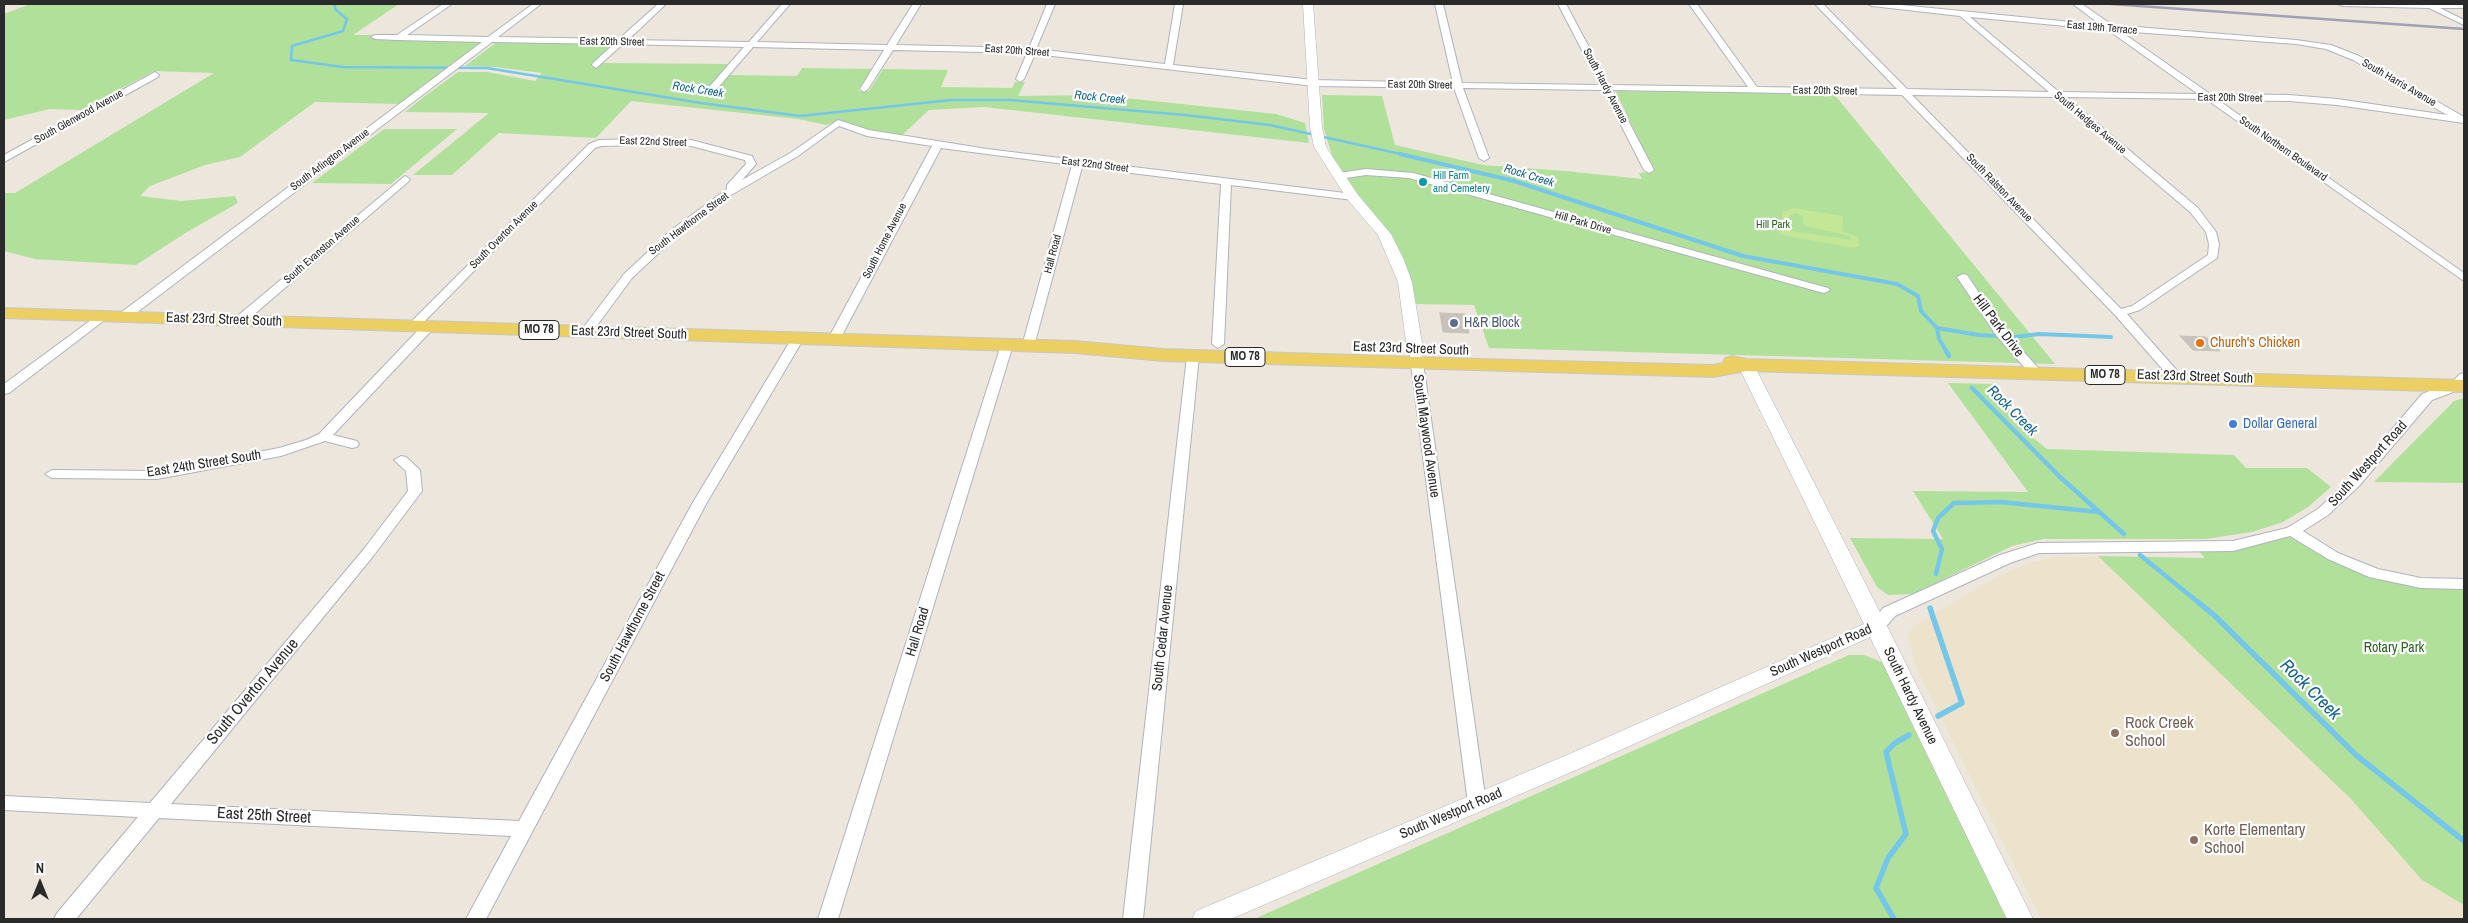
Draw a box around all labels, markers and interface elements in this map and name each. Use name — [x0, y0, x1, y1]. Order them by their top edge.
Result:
street label: East 19th Terrace — [2066, 18, 2138, 38]
street label: East 20th Street — [580, 35, 644, 49]
street label: East 20th Street — [984, 42, 1050, 60]
street label: South Hardy Avenue — [1580, 46, 1630, 126]
street label: South Harris Avenue — [2360, 56, 2438, 110]
street label: East 20th Street — [1388, 78, 1452, 92]
water label: Rock Creek — [671, 79, 725, 101]
street label: East 20th Street — [1793, 84, 1857, 98]
street label: South Glenwood Avenue — [32, 87, 126, 147]
water label: Rock Creek — [1074, 88, 1126, 108]
street label: South Hedges Avenue — [2051, 89, 2129, 157]
street label: East 20th Street — [2198, 91, 2262, 105]
street label: South Northern Boulevard — [2236, 114, 2330, 184]
street label: South Arlington Avenue — [288, 126, 372, 194]
street label: East 22nd Street — [619, 134, 687, 150]
street label: South Ralston Avenue — [1963, 151, 2035, 225]
street label: East 22nd Street — [1061, 154, 1129, 176]
water label: Rock Creek — [1502, 162, 1556, 190]
place label: Hill Farm and Cemetery — [1433, 169, 1490, 195]
marker: Hill Farm and Cemetery — [1417, 176, 1429, 188]
street label: South Hawthorne Street — [647, 190, 731, 258]
street label: South Overton Avenue — [467, 198, 541, 272]
street label: South Home Avenue — [860, 201, 910, 281]
street label: Hill Park Drive — [1553, 209, 1613, 237]
street label: South Evanston Avenue — [281, 213, 363, 287]
park label: Hill Park — [1756, 218, 1790, 232]
street label: Hall Road — [1042, 233, 1064, 275]
street label: Hill Park Drive — [1969, 291, 2027, 361]
street label: East 23rd Street South — [166, 310, 282, 330]
place label: H&R Block — [1464, 315, 1519, 331]
marker: H&R Block — [1448, 317, 1460, 329]
road number: MO 78 — [519, 320, 559, 340]
street label: East 23rd Street South — [571, 323, 687, 343]
place label: Church's Chicken — [2210, 335, 2300, 351]
marker: Church's Chicken — [2194, 337, 2206, 349]
street label: East 23rd Street South — [1353, 339, 1469, 359]
road number: MO 78 — [1225, 348, 1265, 367]
road number: MO 78 — [2085, 366, 2125, 384]
street label: East 23rd Street South — [2137, 367, 2253, 387]
street label: South Maywood Avenue — [1409, 373, 1443, 499]
water label: Rock Creek — [1983, 382, 2041, 440]
place label: Dollar General — [2243, 416, 2317, 432]
marker: Dollar General — [2227, 418, 2239, 430]
street label: South Westport Road — [2325, 418, 2411, 510]
street label: East 24th Street South — [146, 447, 262, 481]
street label: South Hawthorne Street — [597, 569, 669, 685]
street label: South Cedar Avenue — [1149, 584, 1177, 692]
street label: Hall Road — [903, 605, 933, 659]
street label: South Westport Road — [1768, 621, 1874, 681]
street label: South Overton Avenue — [203, 635, 303, 749]
park label: Rotary Park — [2364, 640, 2424, 656]
street label: South Hardy Avenue — [1879, 645, 1941, 747]
water label: Rock Creek — [2275, 655, 2345, 725]
place label: Rock Creek School — [2125, 714, 2194, 752]
marker: Rock Creek School — [2109, 727, 2121, 739]
street label: South Westport Road — [1397, 785, 1505, 843]
street label: East 25th Street — [217, 804, 311, 828]
place label: Korte Elementary School — [2204, 821, 2305, 859]
marker: Korte Elementary School — [2188, 834, 2200, 846]
north arrow — [15, 858, 65, 908]
text: N — [36, 859, 44, 877]

